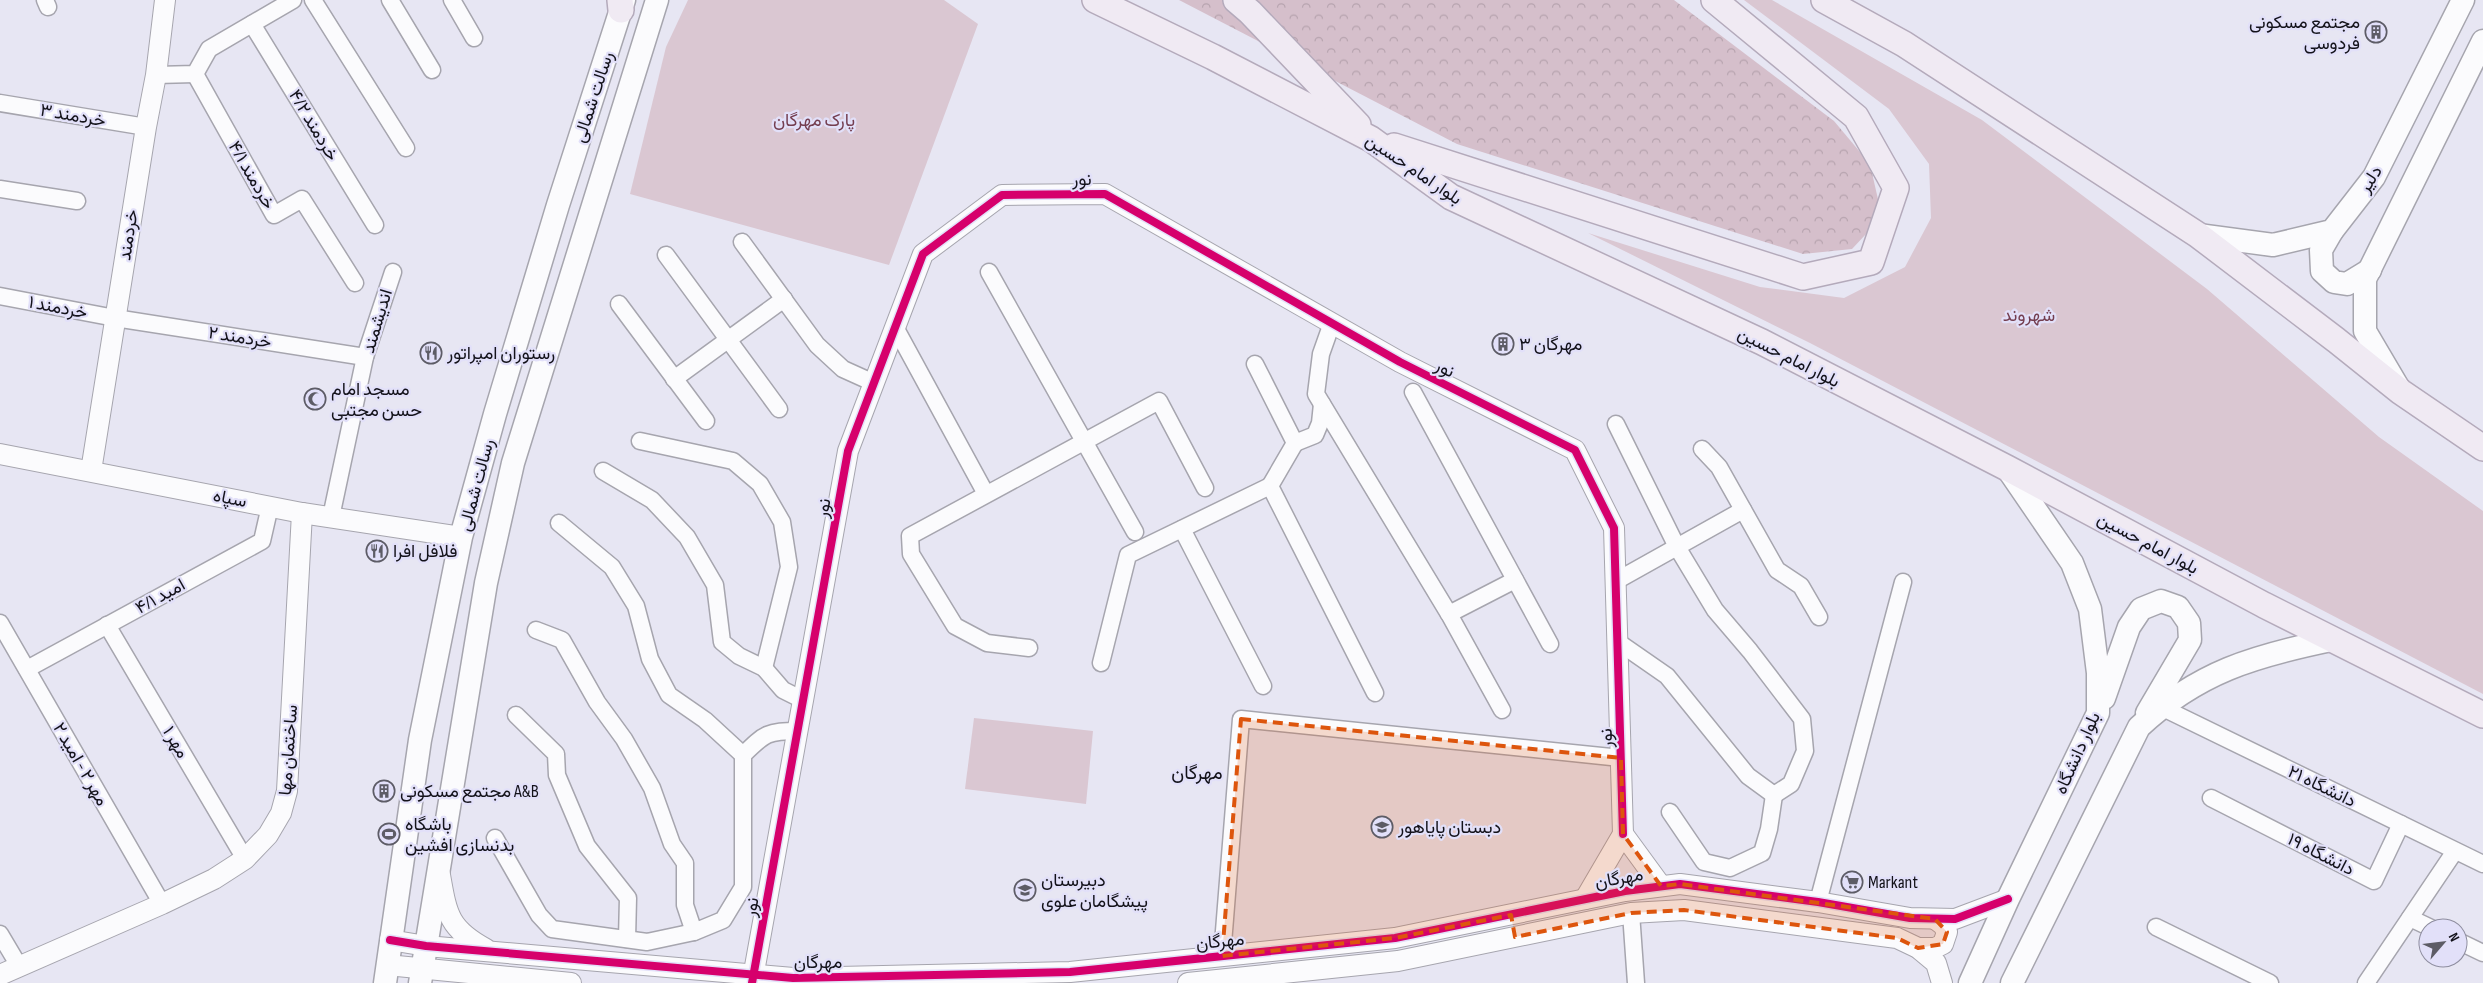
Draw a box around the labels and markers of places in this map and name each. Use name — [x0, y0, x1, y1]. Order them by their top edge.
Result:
place label: مجتمع مسکونی فردوسی — [2249, 12, 2360, 54]
building icon: مجتمع مسکونی فردوسی — [2364, 20, 2388, 44]
building icon: مهرگان ۳ — [1491, 332, 1515, 356]
place label: مهرگان ۳ — [1519, 334, 1582, 355]
restaurant icon: رستوران امپراتور — [419, 341, 443, 365]
place label: رستوران امپراتور — [446, 343, 555, 365]
place label: مسجد امام حسن مجتبی — [331, 379, 422, 421]
mosque icon: مسجد امام حسن مجتبی — [303, 387, 327, 411]
restaurant icon: فلافل افرا — [365, 539, 389, 563]
place label: فلافل افرا — [393, 541, 458, 562]
building icon: مجتمع مسکونی A&B — [372, 779, 396, 803]
place label: مجتمع مسکونی A&B — [400, 781, 539, 803]
place label: باشگاه بدنسازی افشین — [405, 814, 514, 856]
school or university icon: دبستان پایاهور — [1370, 815, 1394, 839]
place label: دبستان پایاهور — [1397, 817, 1501, 839]
sports icon: باشگاه بدنسازی افشین — [377, 822, 401, 846]
place label: دبیرستان پیشگامان علوی — [1041, 870, 1148, 913]
supermarket icon: Markant — [1840, 870, 1864, 894]
place label: Markant — [1868, 872, 1918, 893]
school or university icon: دبیرستان پیشگامان علوی — [1013, 878, 1037, 902]

